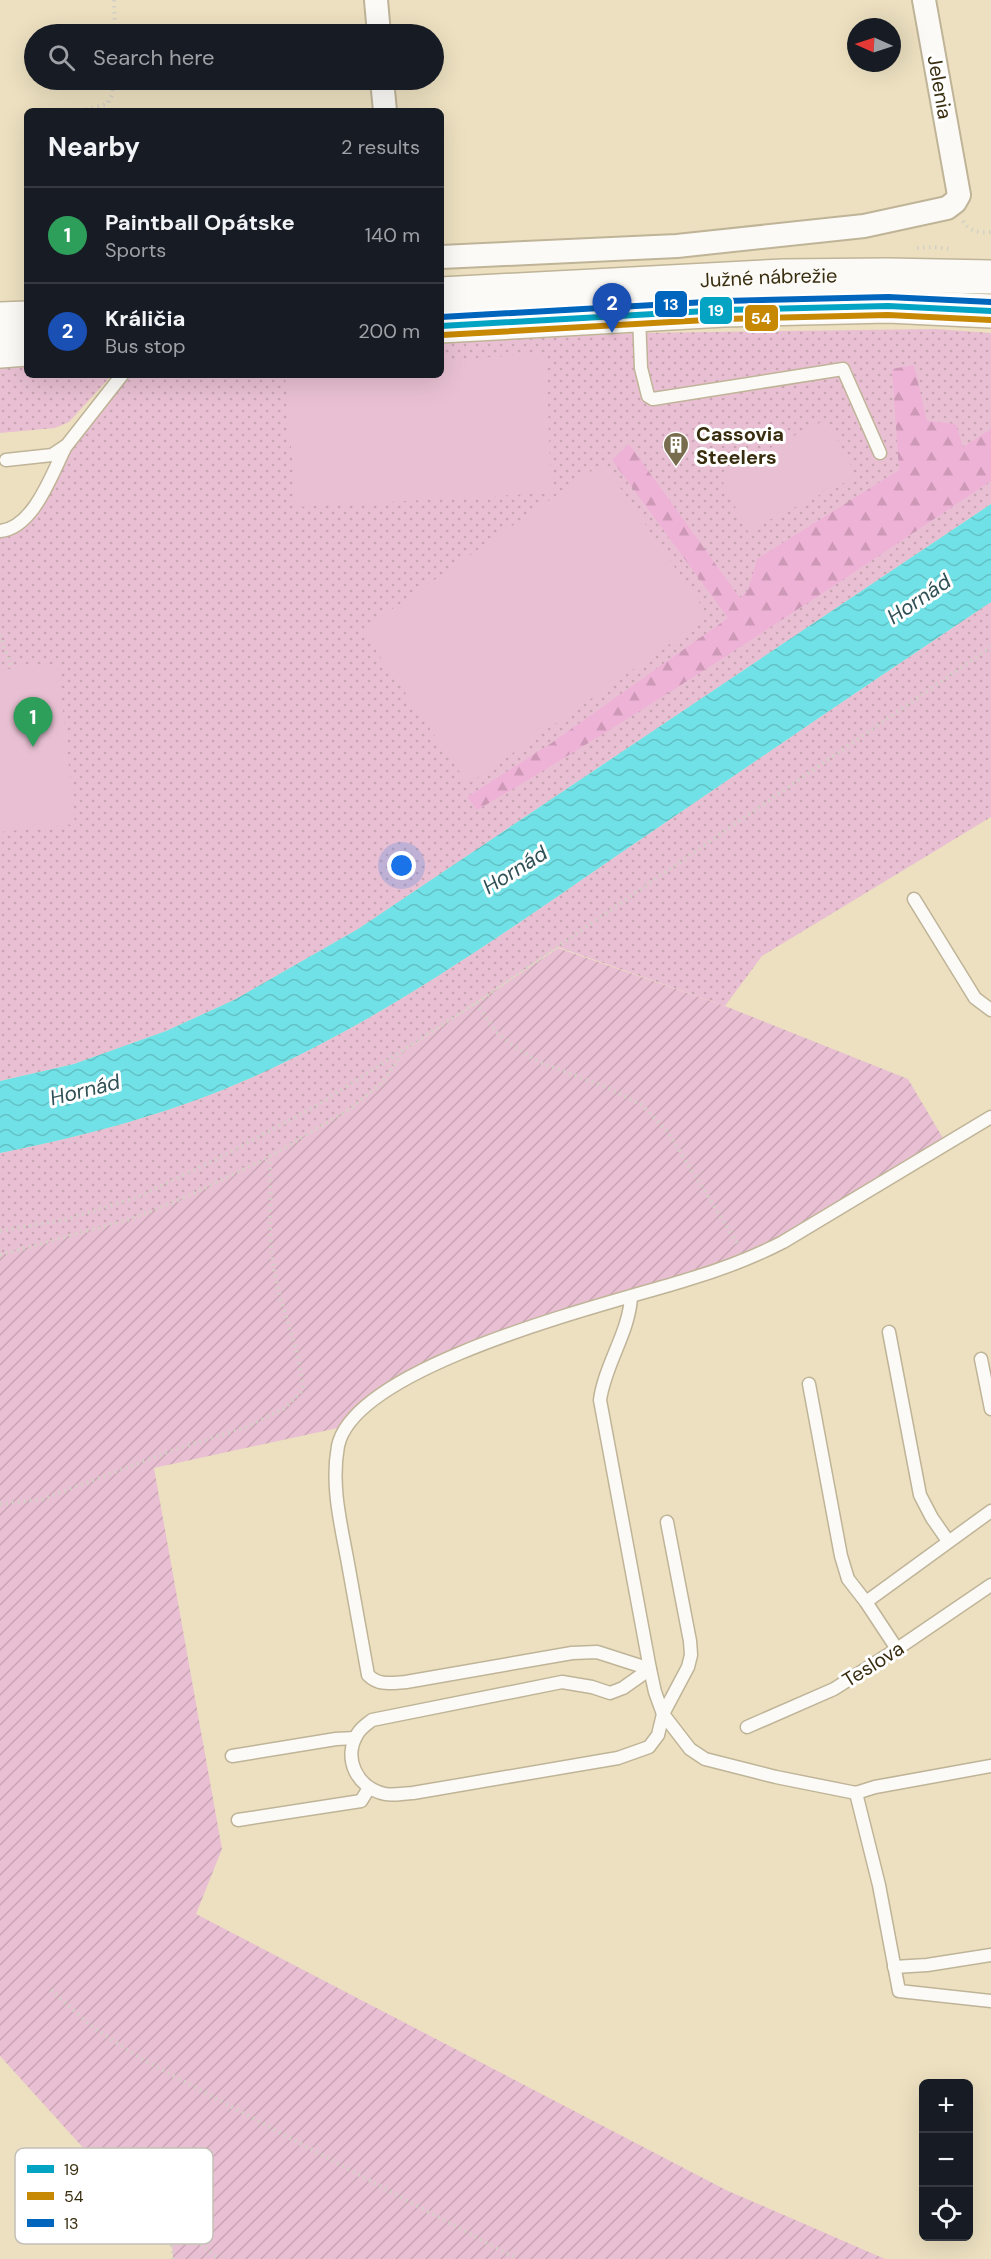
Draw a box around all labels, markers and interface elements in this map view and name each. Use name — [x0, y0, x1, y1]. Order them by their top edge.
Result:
north arrow — [847, 18, 901, 72]
search box — [24, 24, 444, 90]
icon: search — [45, 41, 78, 74]
text: Search here — [93, 43, 214, 72]
street label: Jelenia — [922, 53, 958, 121]
text: Nearby — [48, 130, 140, 164]
text: 2 results — [341, 134, 420, 160]
text: Paintball Opátske — [105, 208, 295, 237]
text: 1 — [64, 222, 71, 248]
text: 140 m — [365, 222, 420, 248]
text: Sports — [105, 237, 166, 263]
street label: Južné nábrežie — [699, 262, 837, 293]
pin: 2 — [592, 284, 632, 333]
line badge: 13 — [654, 290, 688, 318]
text: 13 — [663, 294, 679, 315]
line badge: 19 — [699, 296, 733, 325]
text: 19 — [708, 300, 724, 321]
text: Králičia — [105, 304, 185, 333]
line badge: 54 — [744, 304, 779, 332]
text: 54 — [751, 308, 771, 329]
text: 2 — [62, 318, 73, 344]
text: 200 m — [358, 318, 420, 344]
text: Bus stop — [105, 333, 185, 359]
place label: Cassovia Steelers — [696, 421, 784, 470]
building icon: Cassovia Steelers — [661, 430, 691, 468]
water label: Hornád — [882, 567, 957, 631]
pin: 1 — [14, 698, 52, 747]
water label: Hornád — [477, 839, 553, 901]
your location — [387, 851, 416, 880]
water label: Hornád — [47, 1068, 124, 1112]
street label: Teslova — [837, 1635, 909, 1693]
map controls — [919, 2079, 973, 2241]
button: + — [919, 2079, 973, 2133]
button: − — [919, 2133, 973, 2187]
legend — [15, 2148, 213, 2244]
text: 19 — [64, 2159, 79, 2180]
text: 54 — [64, 2186, 84, 2207]
button: locate — [919, 2187, 973, 2241]
text: 13 — [64, 2213, 78, 2234]

